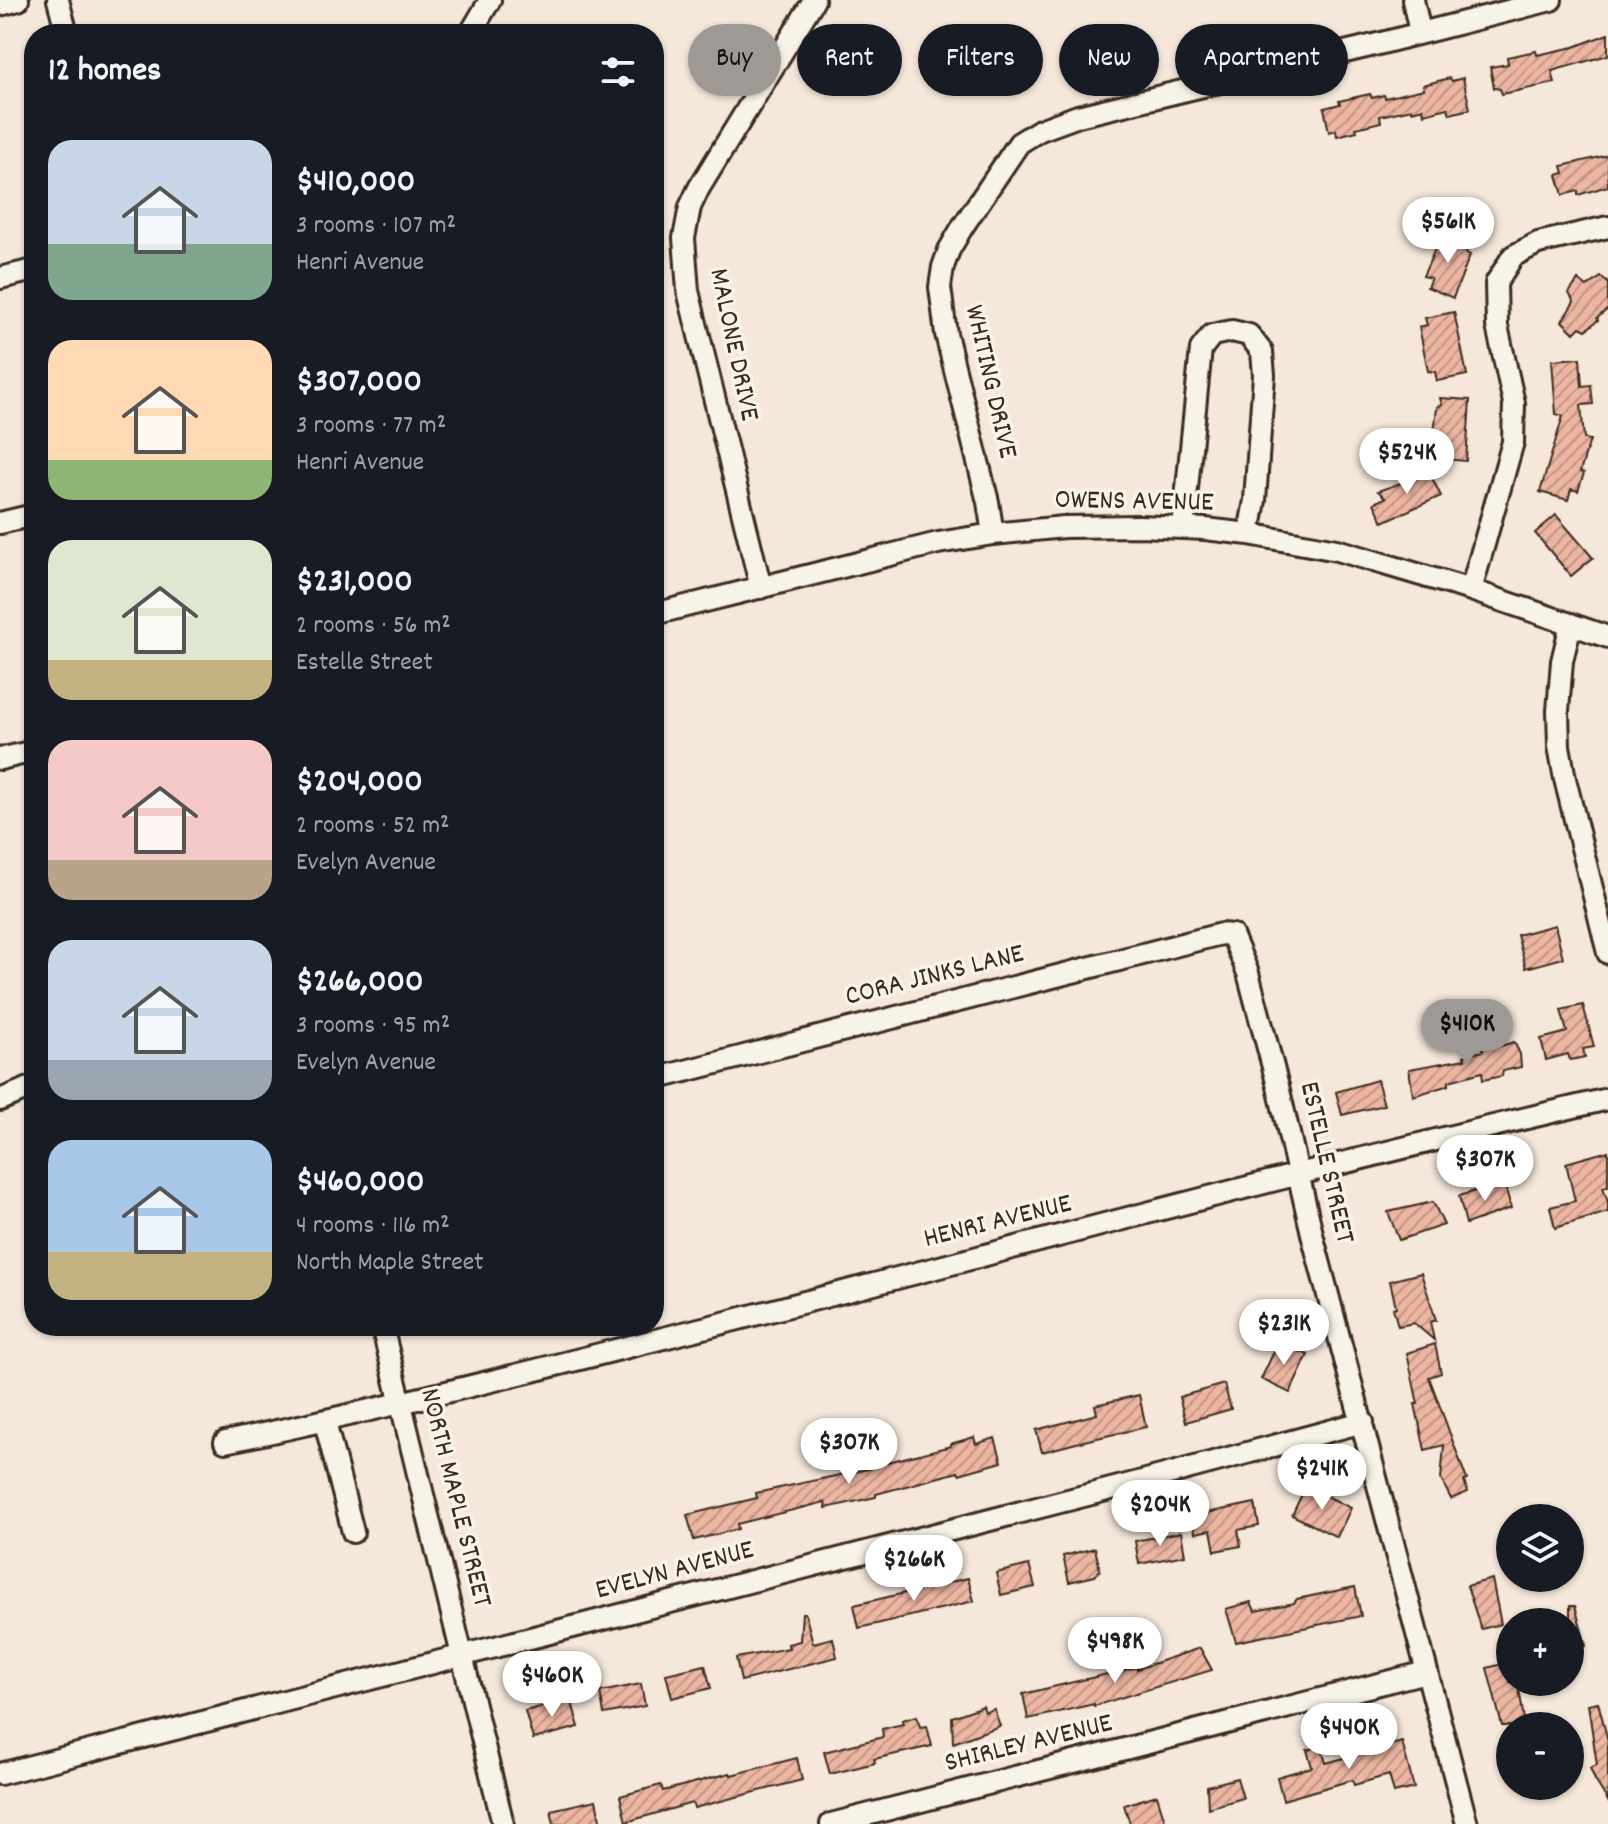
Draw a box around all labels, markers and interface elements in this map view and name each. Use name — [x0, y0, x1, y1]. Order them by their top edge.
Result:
chip: Buy — [688, 24, 781, 96]
chip: Rent — [797, 24, 902, 96]
chip: Filters — [918, 24, 1043, 96]
chip: New — [1059, 24, 1159, 96]
chip: Apartment — [1175, 24, 1348, 96]
text: 12 homes — [48, 48, 161, 97]
icon: filters — [596, 50, 640, 94]
text: $410,000 — [296, 159, 415, 208]
icon: home — [112, 172, 208, 268]
pin: $561K — [1392, 197, 1504, 265]
text: $561K — [1420, 204, 1476, 241]
text: 3 rooms · 107 m² — [296, 208, 456, 245]
text: Henri Avenue — [296, 245, 424, 282]
street label: MALONE DRIVE — [696, 265, 768, 425]
street label: WHITING DRIVE — [952, 301, 1026, 463]
text: $307,000 — [296, 359, 422, 408]
icon: home — [112, 372, 208, 468]
text: 3 rooms · 77 m² — [296, 408, 446, 445]
pin: $524K — [1351, 428, 1463, 496]
text: $524K — [1377, 435, 1437, 472]
text: Henri Avenue — [296, 445, 424, 482]
street label: OWENS AVENUE — [1054, 482, 1214, 524]
text: $231,000 — [296, 559, 413, 608]
icon: home — [112, 572, 208, 668]
text: 2 rooms · 56 m² — [296, 608, 451, 645]
text: Estelle Street — [296, 645, 433, 682]
text: $204,000 — [296, 759, 423, 808]
icon: home — [112, 772, 208, 868]
text: 2 rooms · 52 m² — [296, 808, 449, 845]
text: Evelyn Avenue — [296, 845, 436, 882]
street label: CORA JINKS LANE — [841, 935, 1029, 1019]
text: $266,000 — [296, 959, 423, 1008]
icon: home — [112, 972, 208, 1068]
pin: $410K — [1411, 999, 1523, 1067]
text: $410K — [1439, 1006, 1495, 1043]
text: 3 rooms · 95 m² — [296, 1008, 450, 1045]
text: Evelyn Avenue — [296, 1045, 436, 1082]
street label: ESTELLE STREET — [1287, 1078, 1363, 1248]
pin: $307K — [1429, 1135, 1541, 1203]
text: $307K — [1455, 1142, 1515, 1179]
text: $460,000 — [296, 1159, 425, 1208]
icon: home — [112, 1172, 208, 1268]
street label: HENRI AVENUE — [920, 1185, 1076, 1261]
text: 4 rooms · 116 m² — [296, 1208, 450, 1245]
text: North Maple Street — [296, 1245, 484, 1282]
pin: $231K — [1228, 1299, 1340, 1367]
text: $231K — [1257, 1306, 1311, 1343]
street label: NORTH MAPLE STREET — [407, 1384, 501, 1612]
pin: $307K — [793, 1418, 905, 1486]
text: $307K — [819, 1425, 879, 1462]
pin: $241K — [1266, 1444, 1378, 1512]
text: $241K — [1295, 1451, 1349, 1488]
pin: $204K — [1104, 1480, 1216, 1548]
text: $204K — [1129, 1487, 1191, 1524]
map controls — [1496, 1504, 1584, 1800]
button: layers — [1496, 1504, 1584, 1592]
street label: EVELYN AVENUE — [591, 1532, 759, 1612]
pin: $266K — [858, 1535, 970, 1603]
text: $266K — [883, 1542, 945, 1579]
button: + — [1496, 1608, 1584, 1696]
pin: $498K — [1059, 1617, 1171, 1685]
text: $498K — [1086, 1624, 1144, 1661]
pin: $460K — [496, 1651, 608, 1719]
text: $460K — [521, 1658, 583, 1695]
pin: $440K — [1293, 1703, 1405, 1771]
street label: SHIRLEY AVENUE — [941, 1705, 1117, 1785]
text: $440K — [1319, 1710, 1379, 1747]
button: − — [1496, 1712, 1584, 1800]

